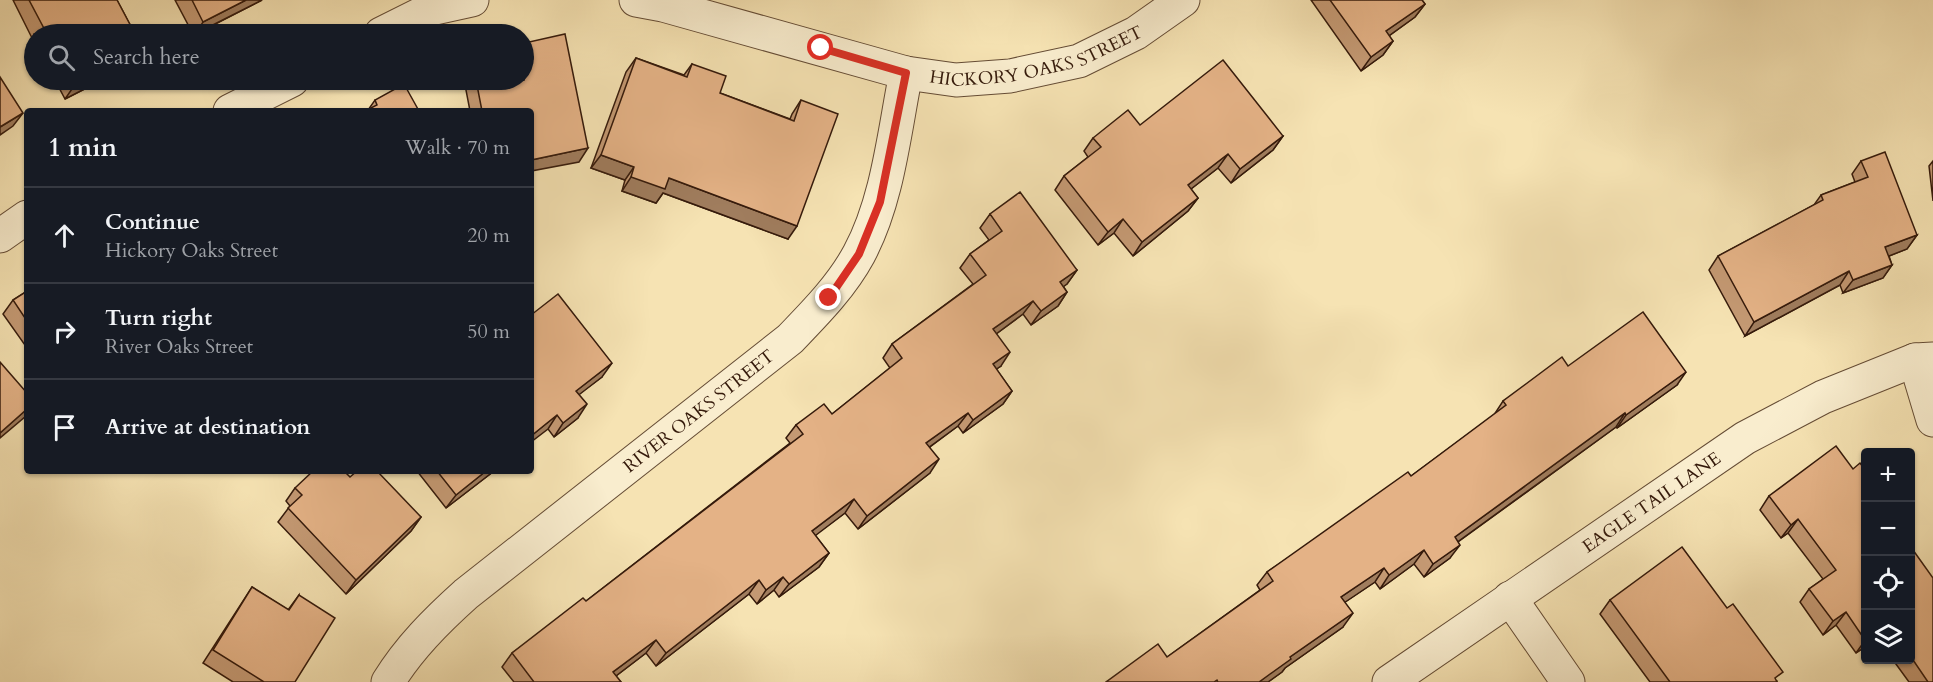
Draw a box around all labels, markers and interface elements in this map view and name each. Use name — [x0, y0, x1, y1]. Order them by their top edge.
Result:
street label: HICKORY OAKS STREET — [928, 20, 1147, 93]
search box — [24, 24, 534, 90]
route start — [807, 34, 833, 60]
icon: search — [45, 41, 78, 74]
text: Search here — [93, 42, 200, 72]
text: 1 min — [48, 130, 117, 165]
text: Walk · 70 m — [405, 134, 510, 161]
text: Continue — [105, 207, 200, 237]
icon: ahead — [48, 219, 81, 252]
text: 20 m — [467, 222, 510, 249]
text: Hickory Oaks Street — [105, 237, 278, 264]
route end — [815, 284, 841, 310]
text: Turn right — [105, 303, 212, 333]
icon: right — [48, 315, 81, 348]
text: 50 m — [467, 318, 510, 345]
text: River Oaks Street — [105, 333, 253, 360]
street label: RIVER OAKS STREET — [618, 344, 780, 479]
icon: arrive — [48, 411, 81, 444]
text: Arrive at destination — [105, 412, 310, 442]
street label: EAGLE TAIL LANE — [1577, 446, 1726, 559]
map controls — [1861, 448, 1915, 664]
button: + — [1861, 448, 1915, 502]
button: − — [1861, 502, 1915, 556]
button: locate — [1861, 556, 1915, 610]
button: layers — [1861, 610, 1915, 664]

